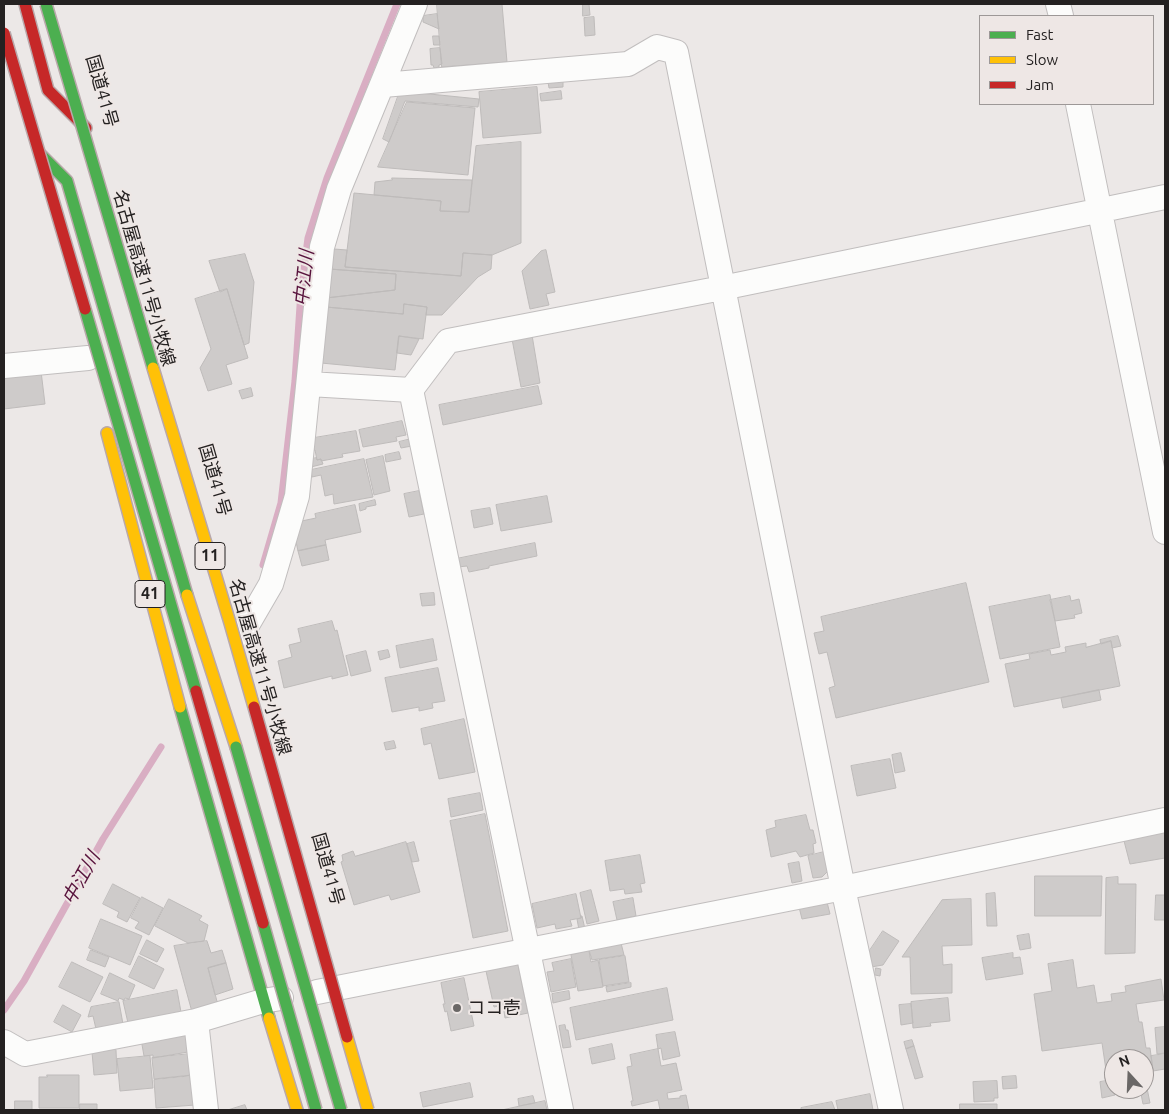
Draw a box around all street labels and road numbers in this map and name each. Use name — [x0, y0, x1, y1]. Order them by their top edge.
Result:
street label: 国道41号 — [81, 52, 123, 130]
street label: 名古屋高速11号小牧線 — [108, 187, 180, 369]
street label: 国道41号 — [194, 441, 236, 519]
road number: 11 — [195, 542, 225, 570]
street label: 名古屋高速11号小牧線 — [224, 576, 296, 758]
road number: 41 — [135, 580, 165, 608]
street label: 国道41号 — [307, 830, 349, 908]

